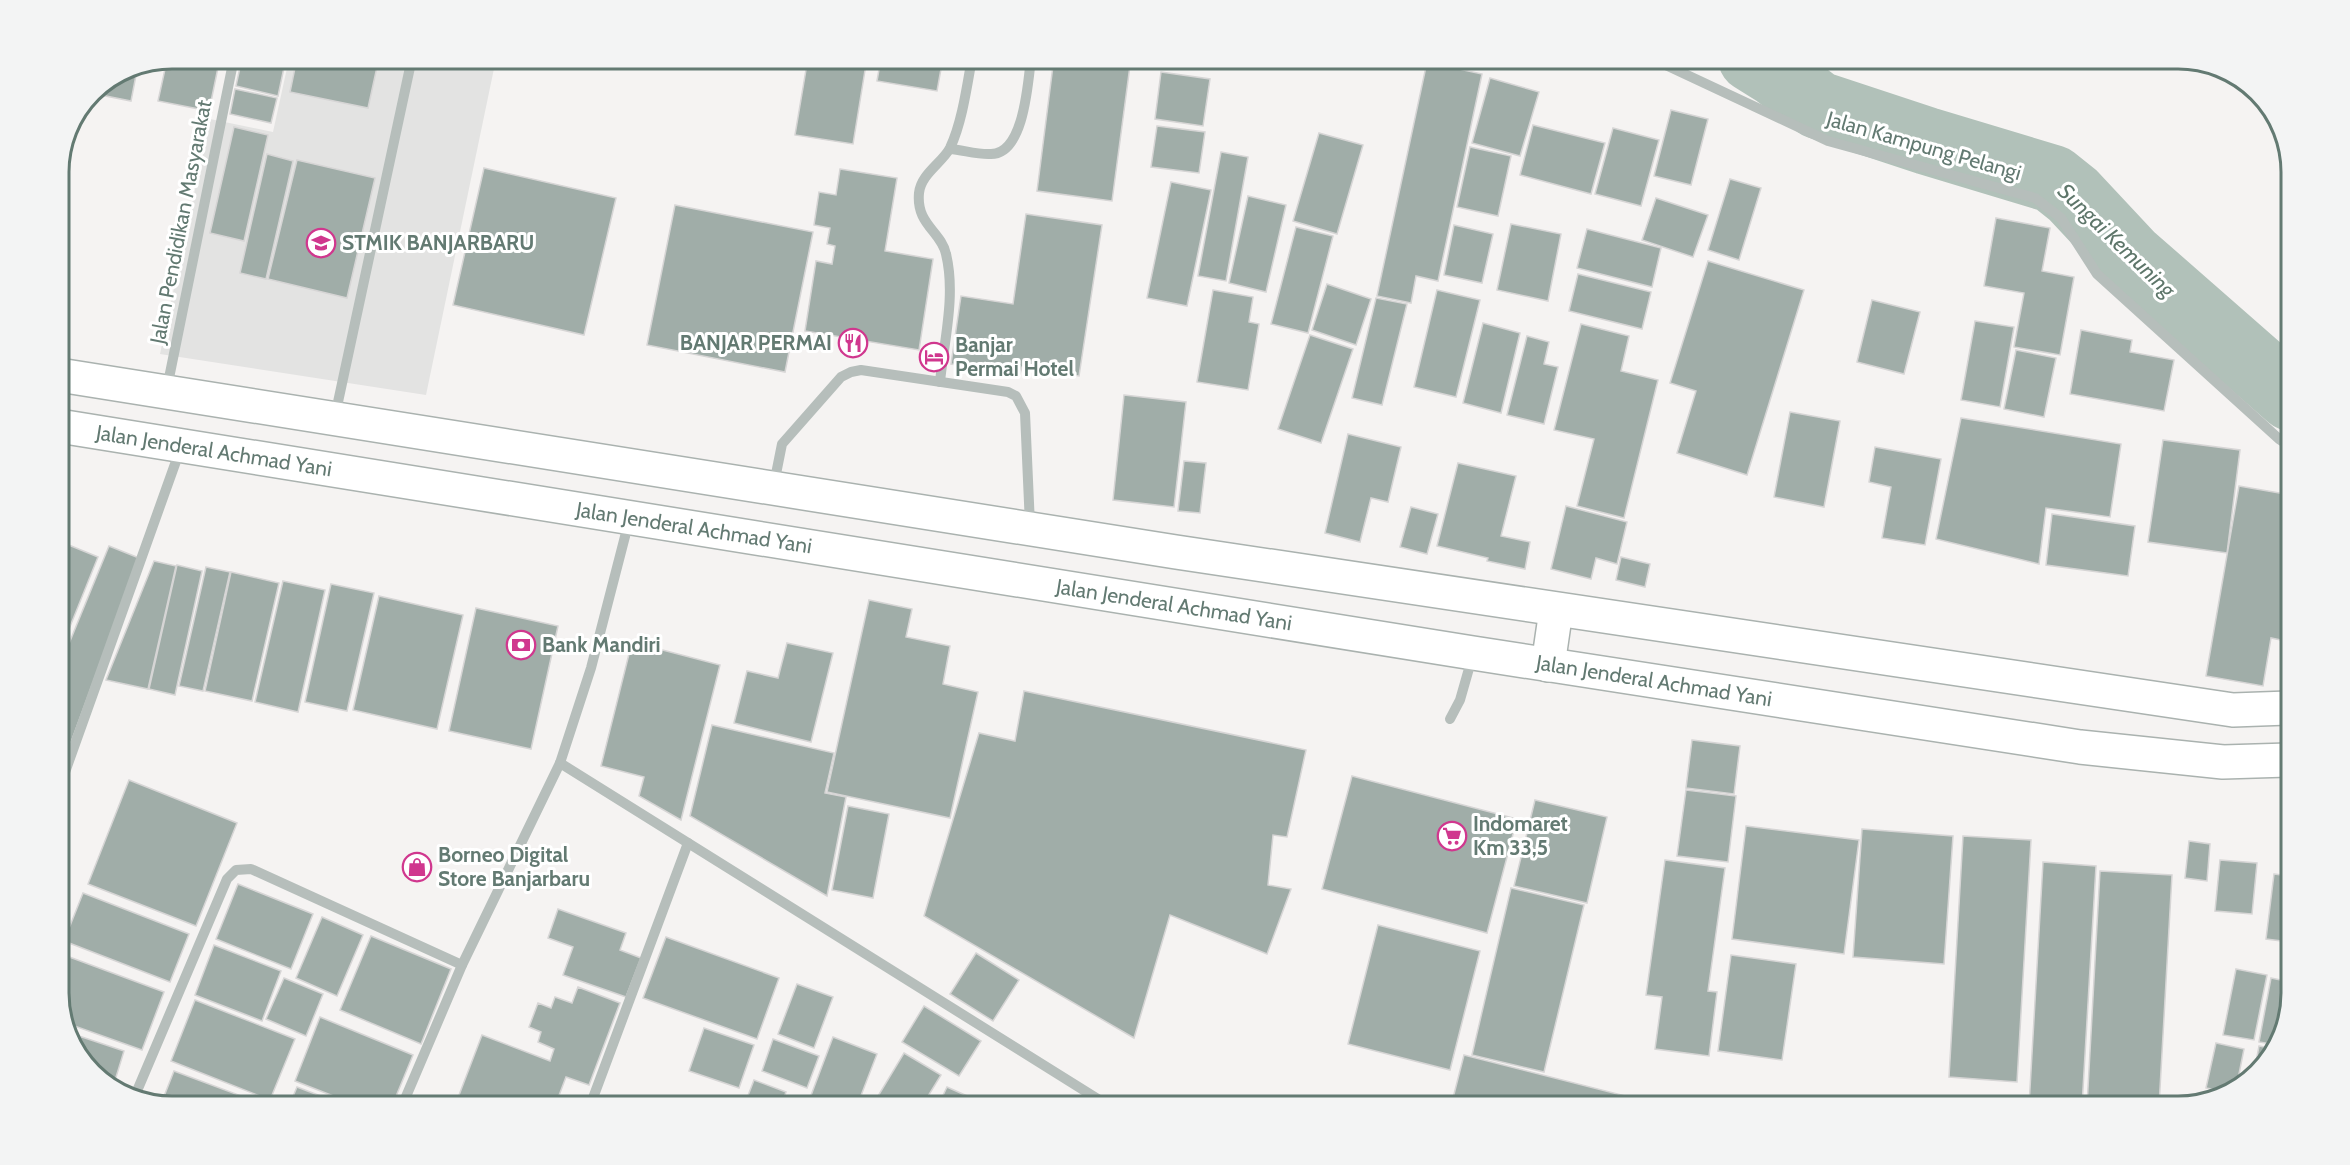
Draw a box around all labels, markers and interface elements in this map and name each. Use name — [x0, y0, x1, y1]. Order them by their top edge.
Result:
street label: Jalan Pendidikan Masyarakat — [144, 98, 216, 347]
street label: Jalan Kampung Pelangi — [1823, 105, 2024, 185]
water label: Sungai Kemuning — [2052, 178, 2182, 304]
school or university icon: STMIK BANJARBARU — [305, 227, 337, 259]
place label: STMIK BANJARBARU — [342, 230, 534, 255]
restaurant icon: BANJAR PERMAI — [837, 327, 869, 359]
place label: BANJAR PERMAI — [680, 330, 832, 355]
place label: Banjar Permai Hotel — [955, 332, 1074, 381]
hotel icon: Banjar Permai Hotel — [918, 341, 950, 373]
street label: Jalan Jenderal Achmad Yani — [93, 419, 334, 481]
street label: Jalan Jenderal Achmad Yani — [573, 496, 814, 558]
street label: Jalan Jenderal Achmad Yani — [1053, 573, 1294, 635]
bank icon: Bank Mandiri — [505, 629, 537, 661]
place label: Bank Mandiri — [542, 632, 661, 657]
street label: Jalan Jenderal Achmad Yani — [1533, 649, 1774, 711]
place label: Indomaret Km 33,5 — [1473, 811, 1568, 860]
supermarket icon: Indomaret Km 33,5 — [1436, 820, 1468, 852]
place label: Borneo Digital Store Banjarbaru — [438, 842, 590, 891]
shop icon: Borneo Digital Store Banjarbaru — [401, 851, 433, 883]

